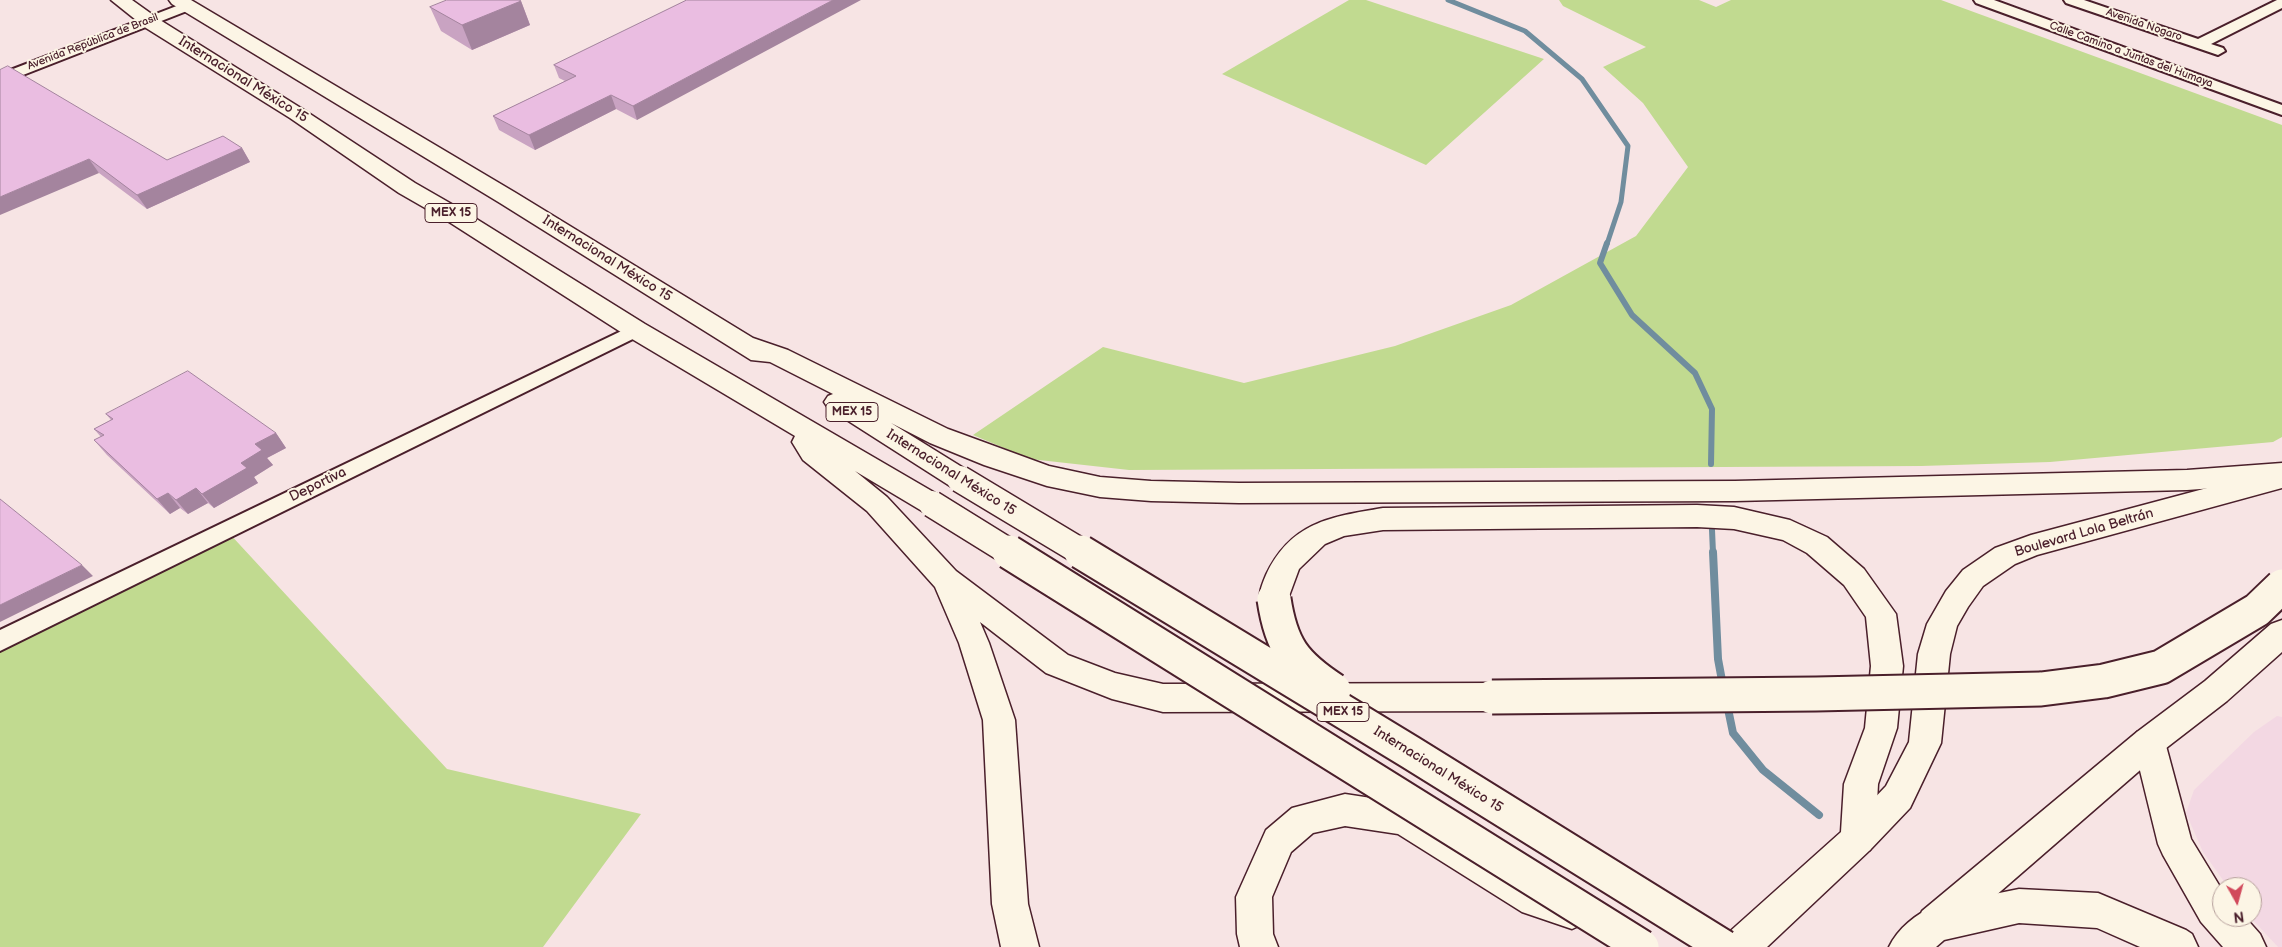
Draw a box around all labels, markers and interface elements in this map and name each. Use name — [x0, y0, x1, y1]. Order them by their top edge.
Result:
street label: Avenida Nogaro — [2104, 6, 2184, 44]
street label: Avenida República de Brasil — [26, 11, 160, 73]
street label: Calle Camino a Juntas del Humaya — [2047, 19, 2215, 91]
street label: Internacional México 15 — [175, 33, 311, 127]
road number: MEX 15 — [425, 204, 477, 222]
street label: Internacional México 15 — [539, 212, 675, 306]
road number: MEX 15 — [826, 402, 878, 422]
street label: Internacional México 15 — [883, 426, 1019, 520]
street label: Deportiva — [287, 464, 349, 506]
street label: Boulevard Lola Beltrán — [2013, 505, 2155, 561]
road number: MEX 15 — [1317, 702, 1369, 722]
street label: Internacional México 15 — [1370, 723, 1506, 817]
north arrow — [2212, 877, 2262, 927]
text: N — [2233, 907, 2245, 925]

